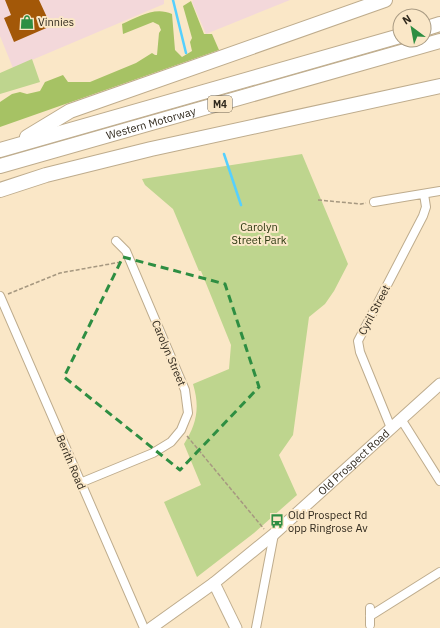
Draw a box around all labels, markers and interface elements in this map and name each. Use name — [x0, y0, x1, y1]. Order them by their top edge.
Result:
north arrow — [392, 8, 432, 48]
text: N — [400, 11, 414, 28]
shop icon: Vinnies — [19, 14, 35, 30]
place label: Vinnies — [38, 15, 74, 29]
road number: M4 — [208, 96, 232, 112]
street label: Western Motorway — [105, 104, 198, 142]
park label: Carolyn Street Park — [231, 220, 287, 247]
street label: Cyril Street — [355, 282, 393, 338]
street label: Carolyn Street — [149, 318, 189, 388]
street label: Old Prospect Road — [315, 426, 392, 498]
street label: Berith Road — [53, 433, 89, 491]
place label: Old Prospect Rd opp Ringrose Av — [288, 508, 368, 535]
bus stop icon: Old Prospect Rd opp Ringrose Av — [269, 513, 285, 529]

